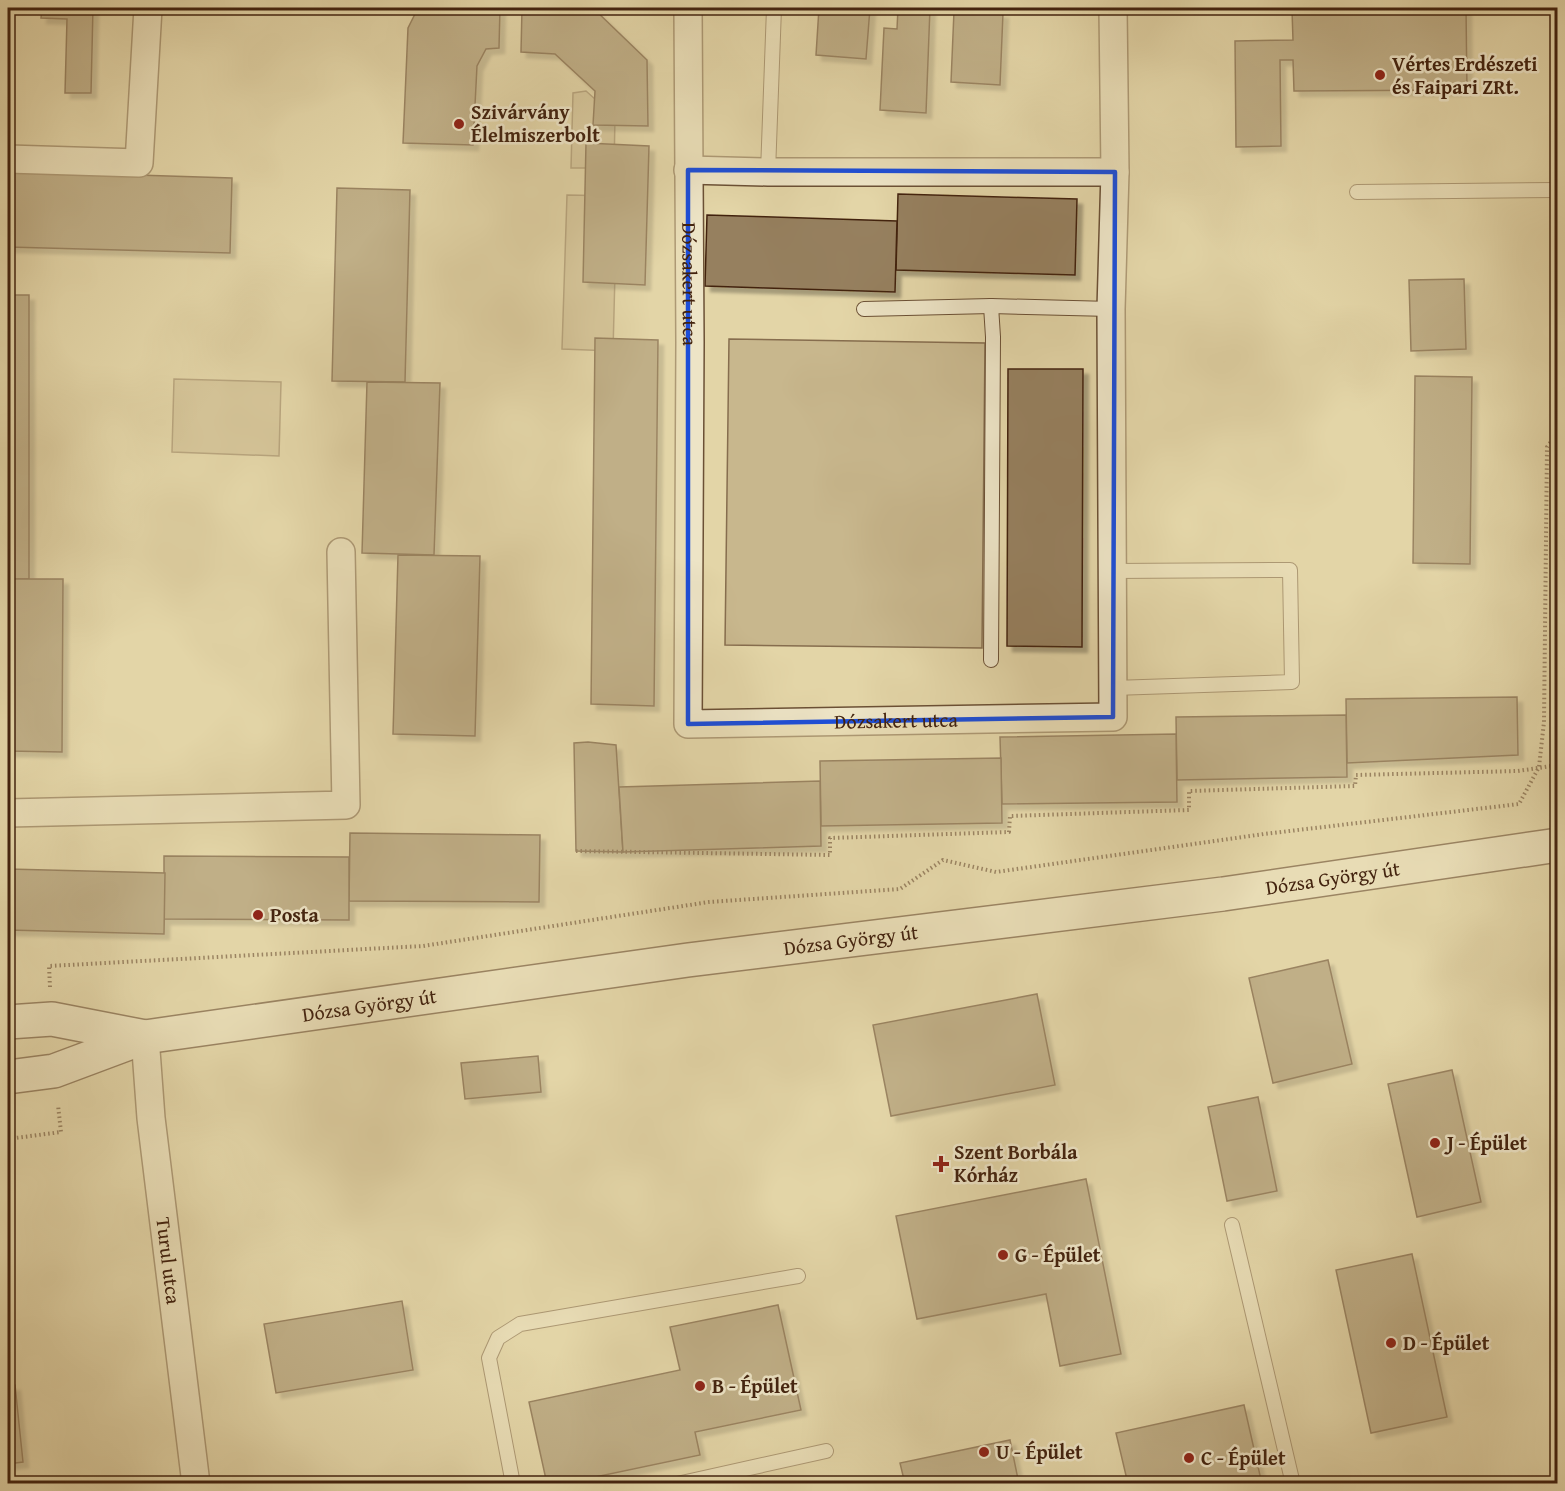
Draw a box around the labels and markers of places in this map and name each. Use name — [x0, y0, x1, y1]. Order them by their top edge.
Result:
place label: Vértes Erdészeti és Faipari ZRt. — [1392, 49, 1538, 101]
marker: Vértes Erdészeti és Faipari ZRt. — [1373, 68, 1387, 82]
place label: Szivárvány Élelmiszerbolt — [471, 97, 600, 149]
marker: Szivárvány Élelmiszerbolt — [452, 117, 466, 131]
place label: Posta — [270, 900, 319, 929]
marker: Posta — [251, 908, 265, 922]
place label: J - Épület — [1444, 1128, 1528, 1157]
marker: J - Épület — [1428, 1136, 1442, 1150]
place label: Szent Borbála Kórház — [954, 1137, 1078, 1189]
marker: Szent Borbála Kórház — [932, 1155, 950, 1173]
place label: G - Épület — [1015, 1240, 1101, 1269]
marker: G - Épület — [996, 1248, 1010, 1262]
place label: D - Épület — [1403, 1328, 1490, 1357]
marker: D - Épület — [1384, 1336, 1398, 1350]
place label: B - Épület — [712, 1371, 798, 1400]
marker: B - Épület — [693, 1379, 707, 1393]
place label: U - Épület — [996, 1437, 1083, 1466]
place label: C - Épület — [1201, 1443, 1286, 1472]
marker: U - Épület — [977, 1445, 991, 1459]
marker: C - Épület — [1182, 1451, 1196, 1465]

